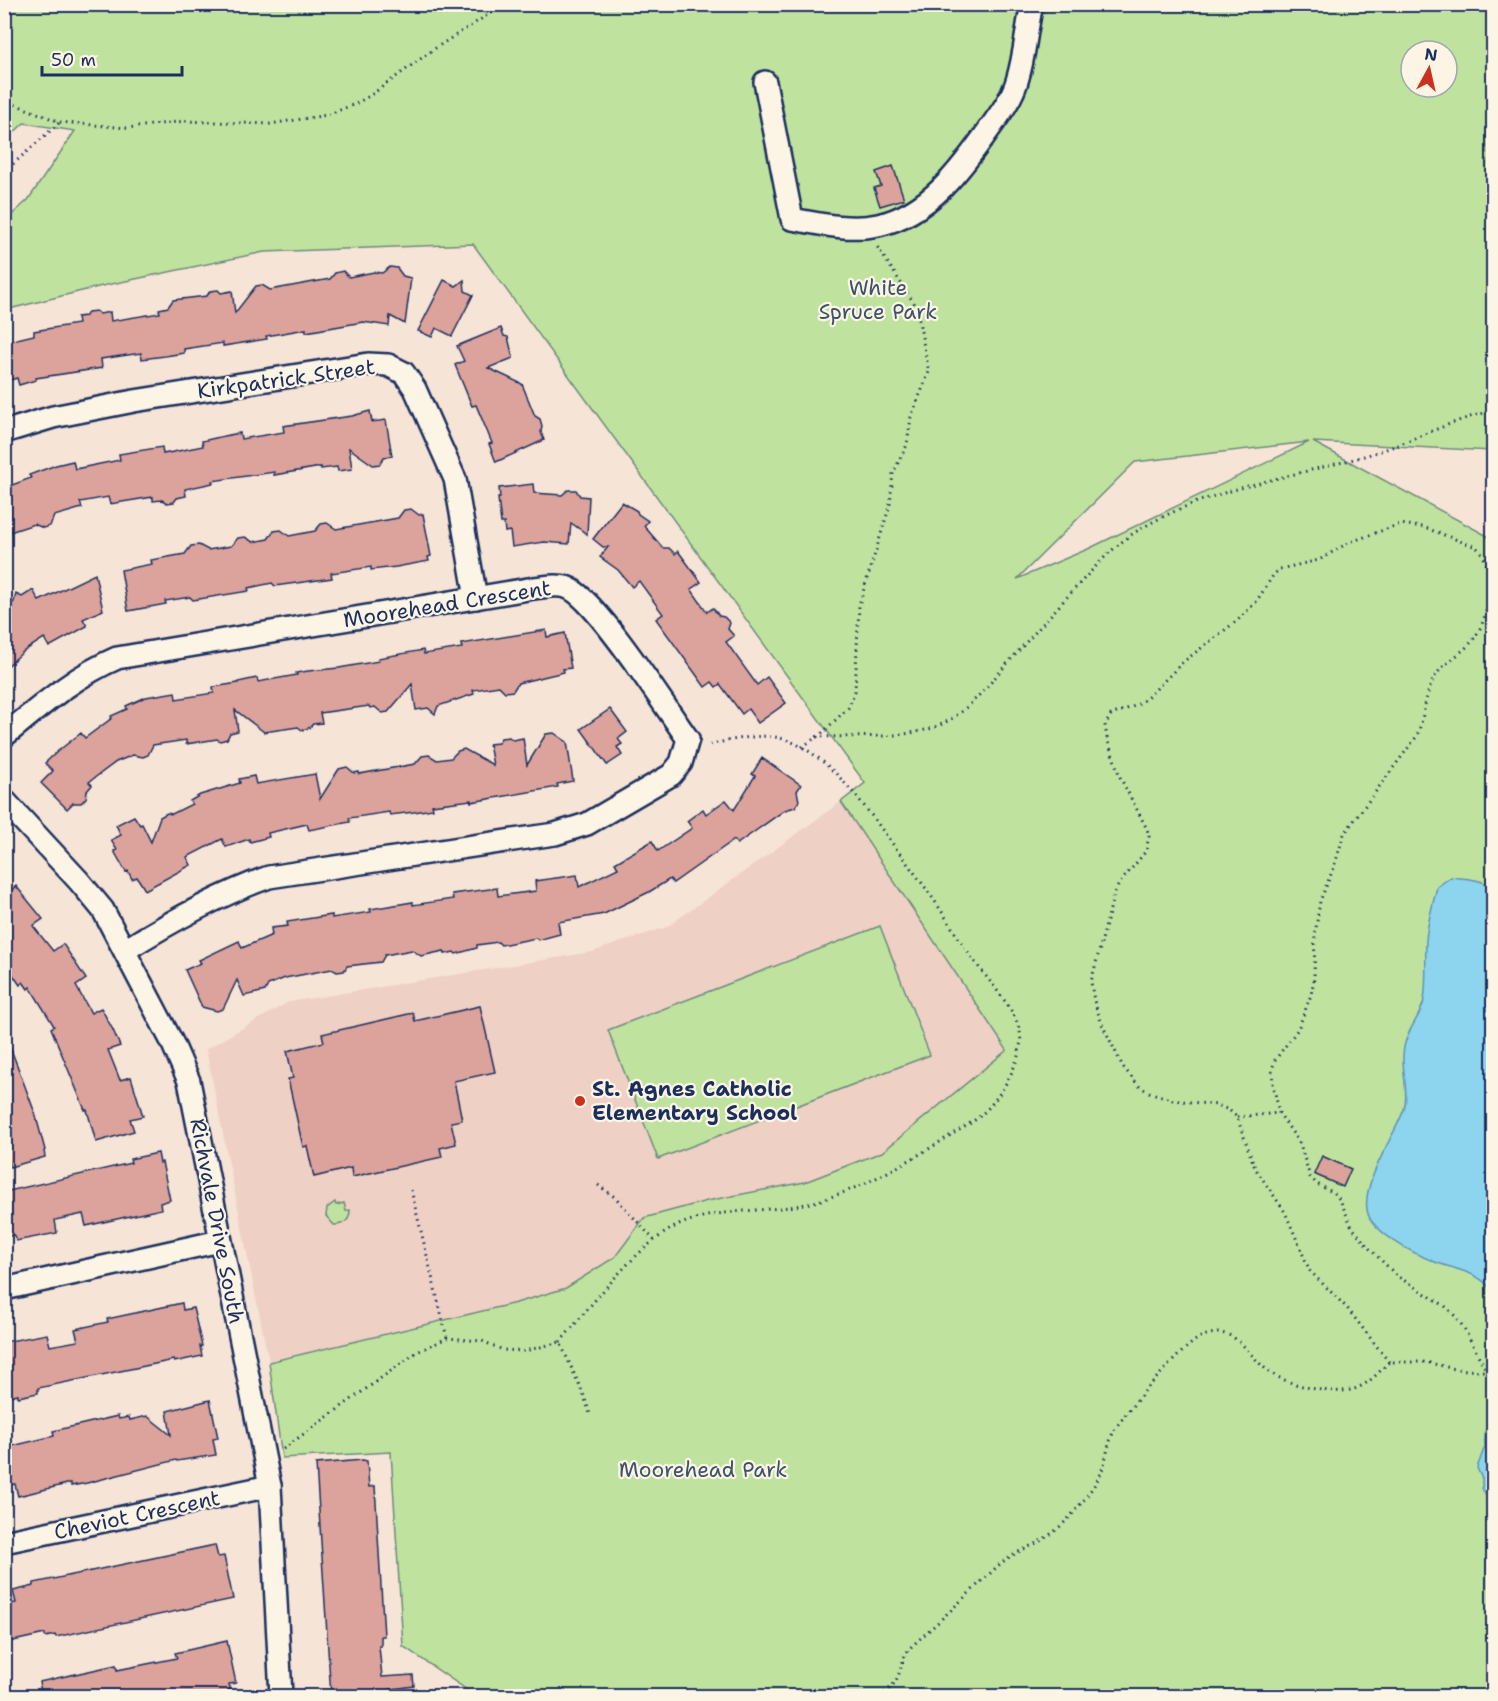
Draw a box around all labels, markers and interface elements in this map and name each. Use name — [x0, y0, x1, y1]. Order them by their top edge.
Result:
scale bar — [42, 39, 182, 77]
north arrow — [1399, 39, 1459, 99]
text: N — [1423, 43, 1439, 66]
text: 50 m — [51, 48, 96, 72]
park label: White Spruce Park — [819, 274, 937, 326]
street label: Kirkpatrick Street — [195, 353, 377, 405]
street label: Moorehead Crescent — [341, 574, 553, 634]
place label: St. Agnes Catholic Elementary School — [592, 1075, 797, 1127]
marker: St. Agnes Catholic Elementary School — [573, 1094, 587, 1108]
street label: Richvale Drive South — [183, 1116, 251, 1326]
park label: Moorehead Park — [619, 1456, 787, 1484]
street label: Cheviot Crescent — [51, 1484, 223, 1546]

